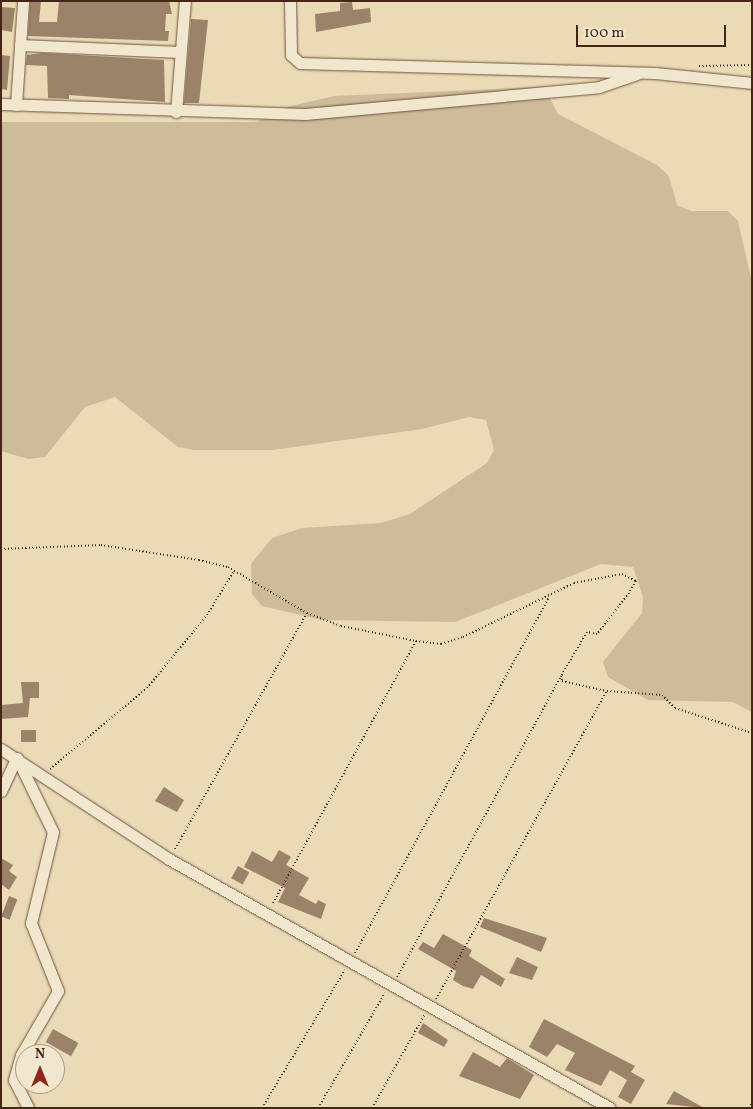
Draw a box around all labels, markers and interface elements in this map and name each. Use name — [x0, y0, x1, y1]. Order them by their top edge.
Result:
scale bar — [578, 15, 728, 47]
text: 100 m — [584, 23, 624, 44]
north arrow — [15, 1044, 65, 1094]
text: N — [35, 1045, 45, 1064]

